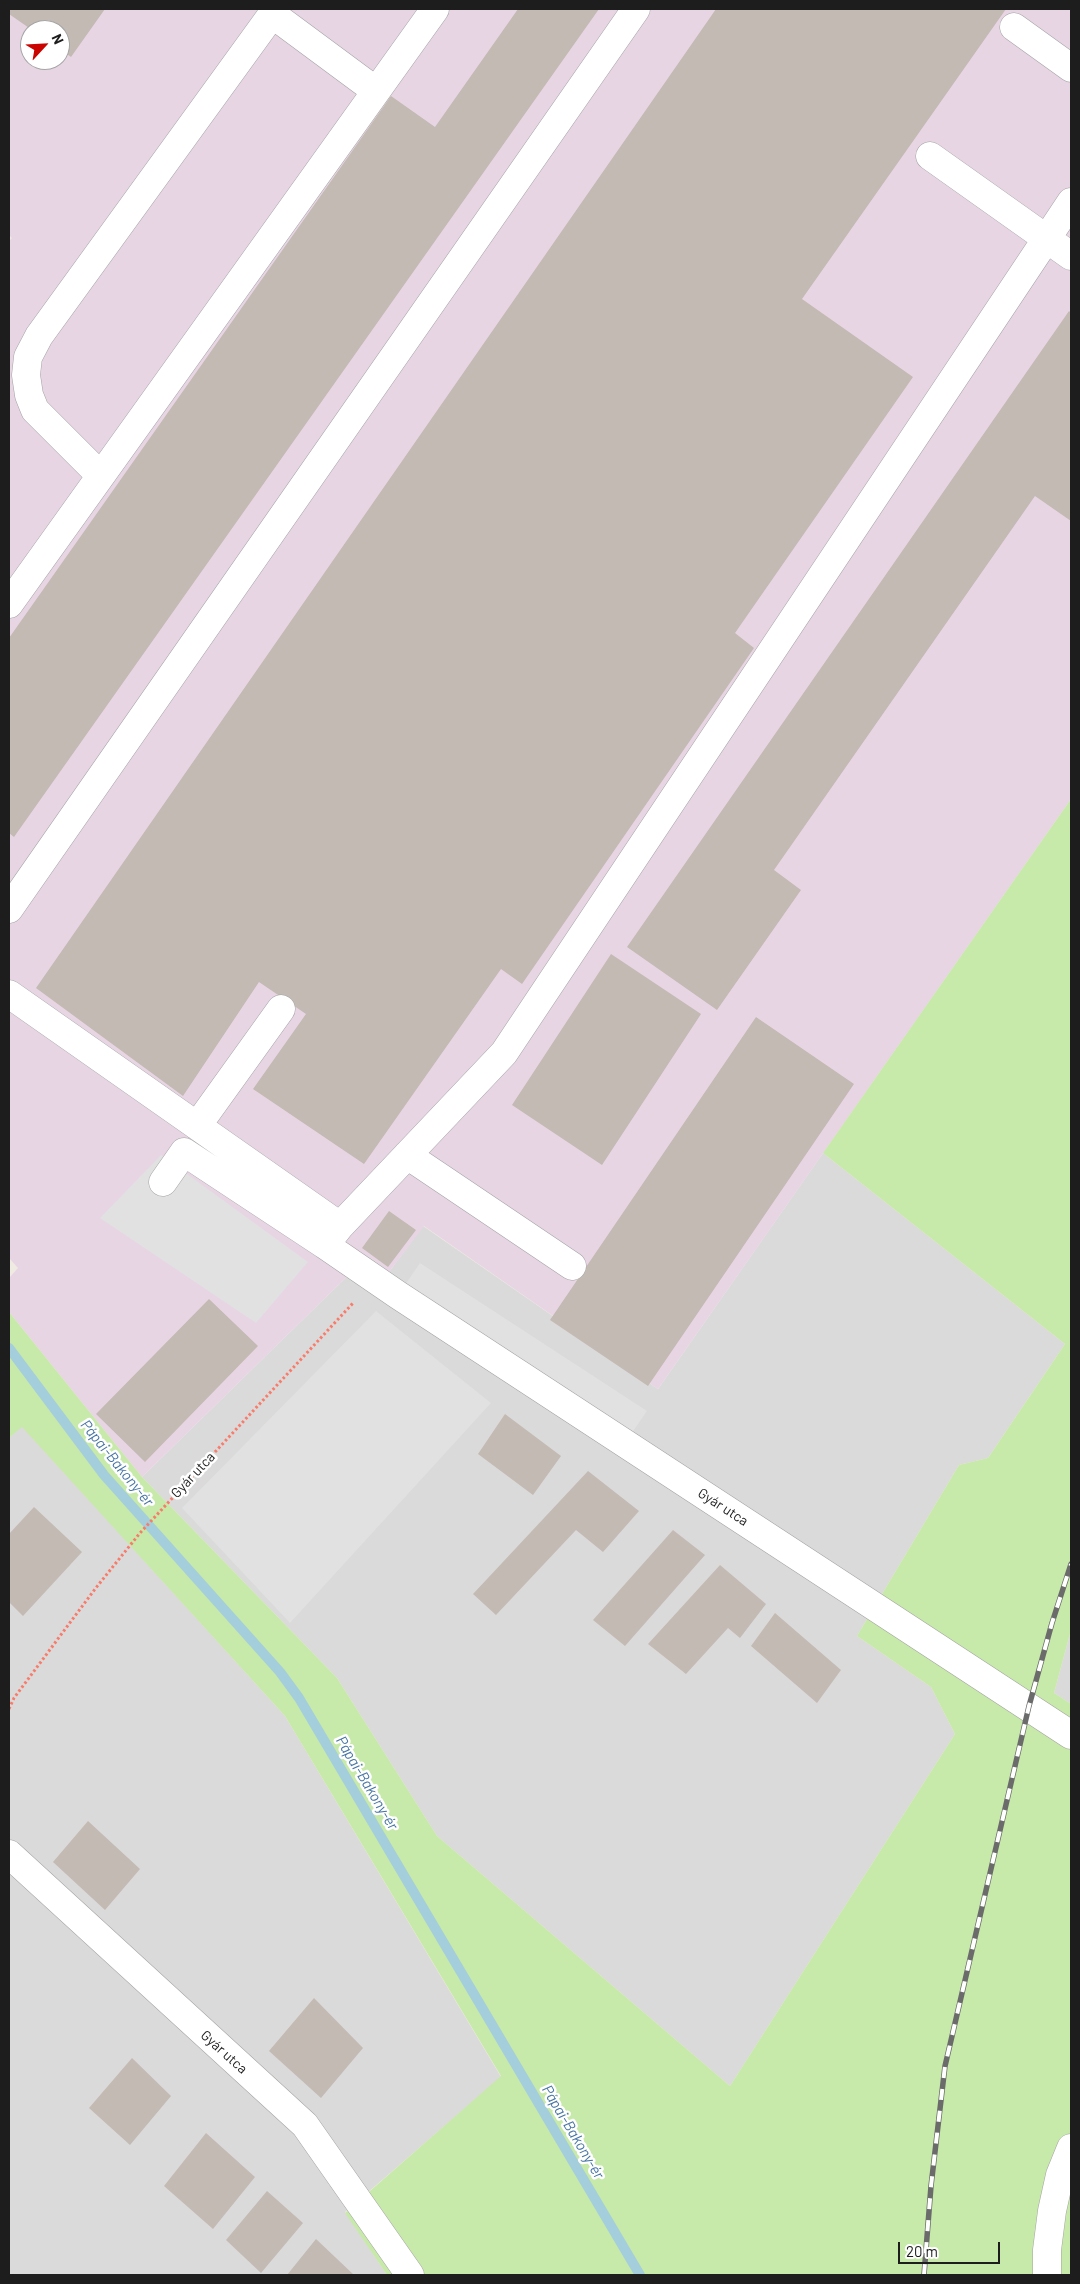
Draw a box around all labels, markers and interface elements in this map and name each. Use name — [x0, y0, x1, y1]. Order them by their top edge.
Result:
north arrow — [20, 20, 70, 70]
text: N — [48, 31, 68, 47]
water label: Pápai-Bakony-ér — [77, 1416, 157, 1510]
street label: Gyár utca — [168, 1449, 218, 1501]
street label: Gyár utca — [695, 1485, 751, 1529]
water label: Pápai-Bakony-ér — [332, 1733, 402, 1833]
street label: Gyár utca — [197, 2027, 251, 2077]
water label: Pápai-Bakony-ér — [538, 2082, 608, 2182]
scale bar — [900, 2232, 1002, 2264]
text: 20 m — [906, 2242, 938, 2260]

